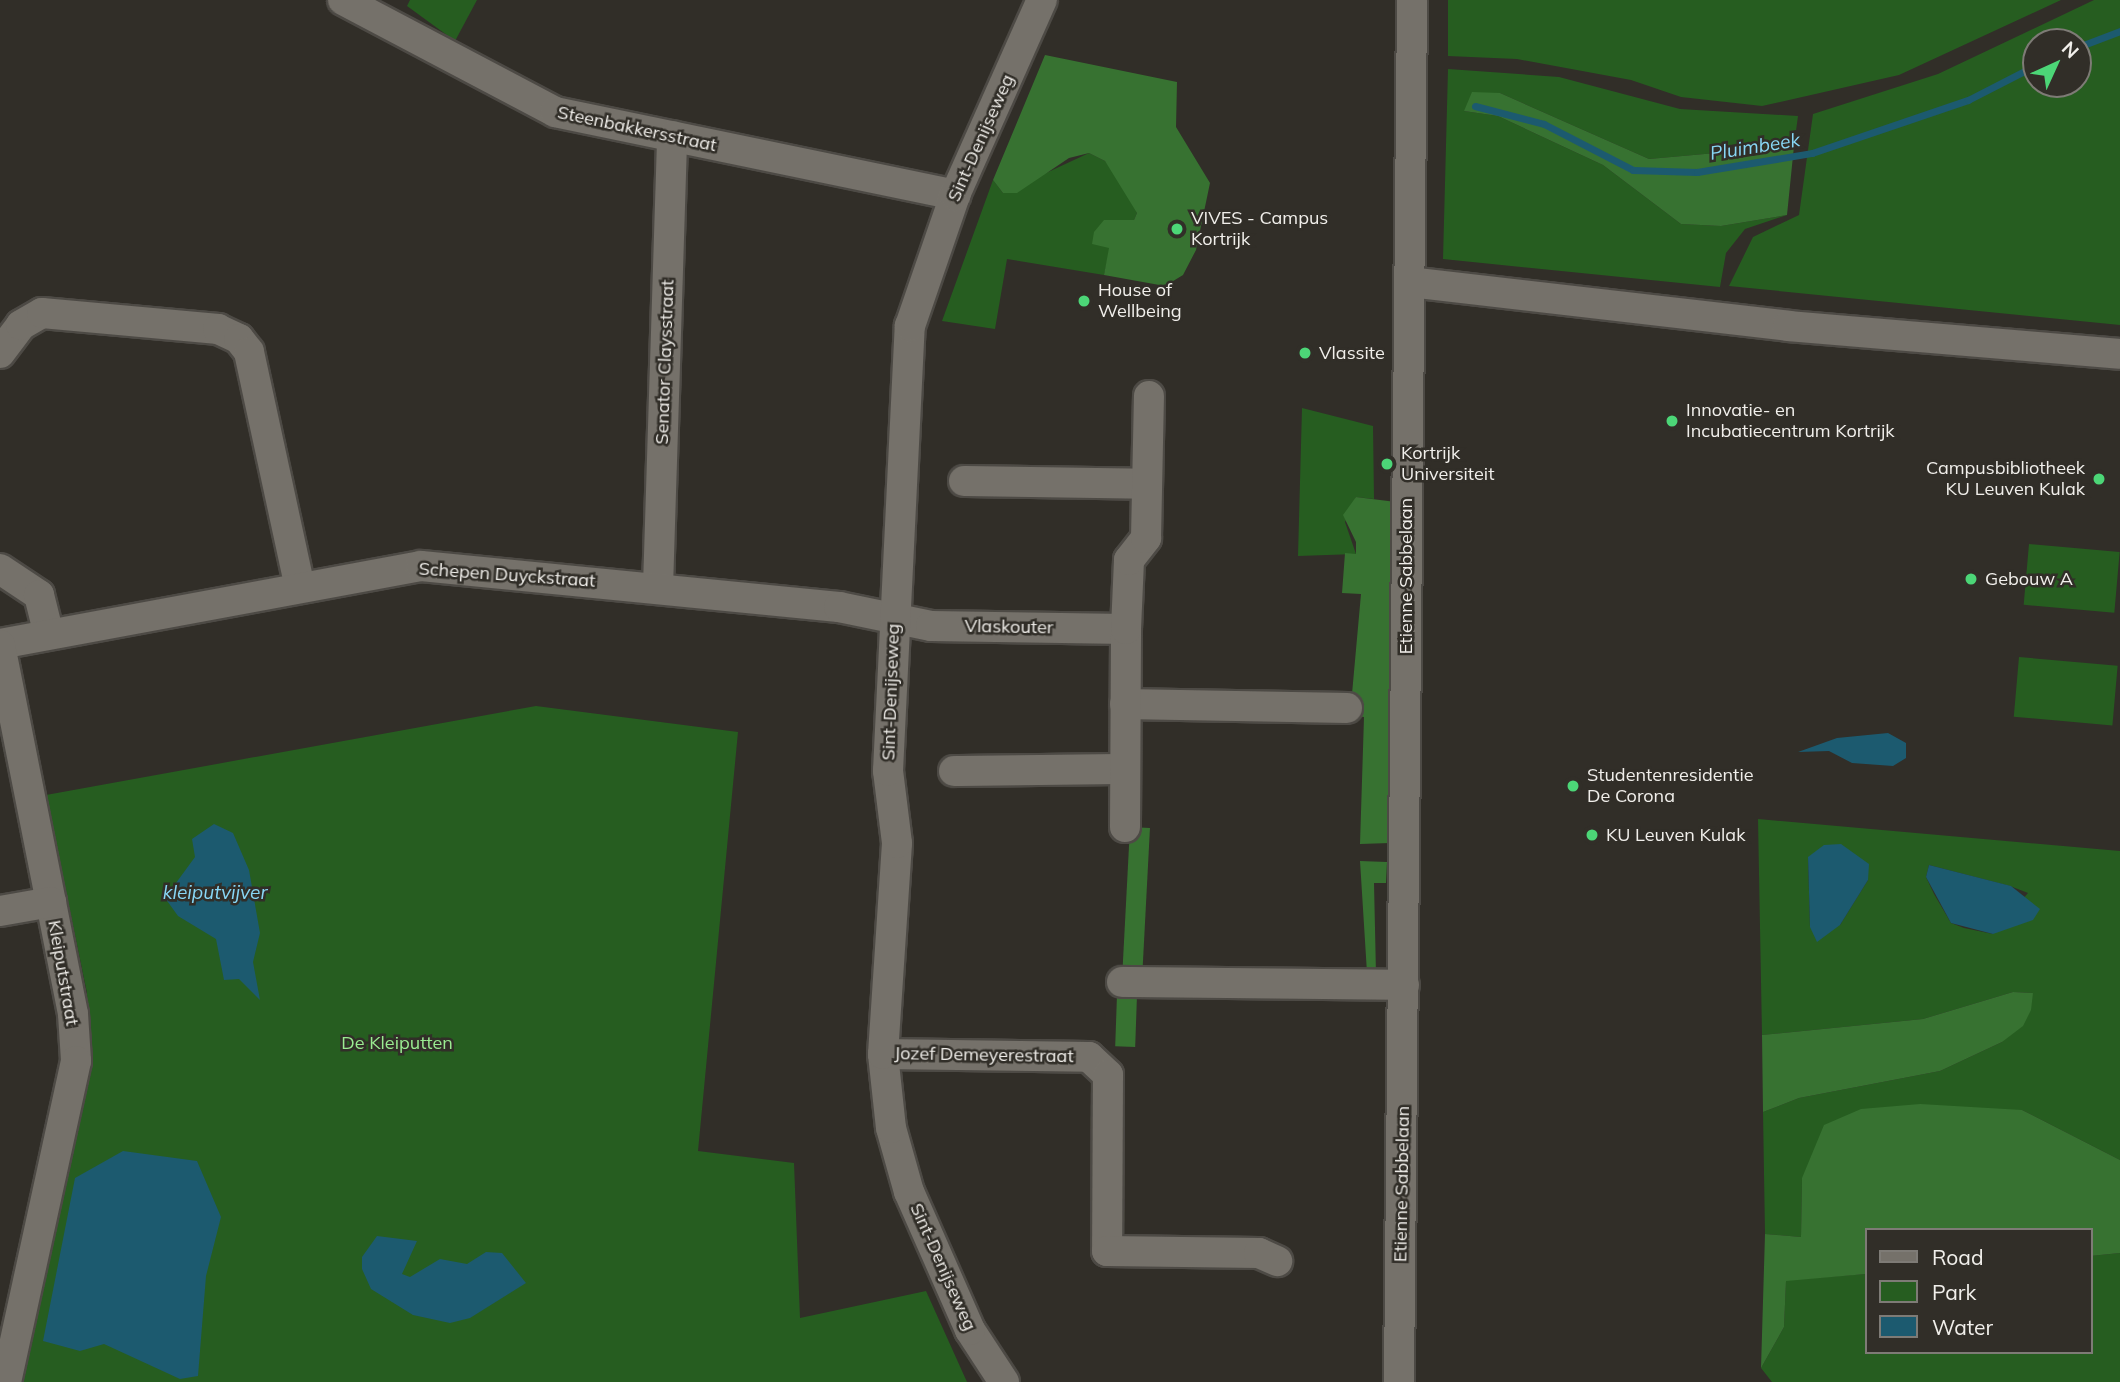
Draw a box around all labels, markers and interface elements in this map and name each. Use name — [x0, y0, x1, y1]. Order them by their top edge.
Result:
north arrow — [2022, 28, 2092, 98]
text: N — [2057, 36, 2084, 63]
street label: Sint-Denijseweg — [943, 71, 1019, 205]
street label: Steenbakkersstraat — [555, 102, 719, 156]
water label: Pluimbeek — [1708, 129, 1802, 165]
place label: VIVES - Campus Kortrijk — [1191, 208, 1328, 250]
marker: VIVES - Campus Kortrijk — [1169, 221, 1185, 237]
street label: Senator Claysstraat — [651, 279, 679, 445]
place label: House of Wellbeing — [1098, 280, 1182, 322]
marker: House of Wellbeing — [1076, 293, 1092, 309]
place label: Vlassite — [1319, 342, 1385, 364]
marker: Vlassite — [1297, 345, 1313, 361]
place label: Innovatie- en Incubatiecentrum Kortrijk — [1686, 400, 1894, 442]
marker: Innovatie- en Incubatiecentrum Kortrijk — [1664, 413, 1680, 429]
place label: Kortrijk Universiteit — [1401, 443, 1494, 486]
marker: Kortrijk Universiteit — [1379, 456, 1395, 472]
place label: Campusbibliotheek KU Leuven Kulak — [1926, 458, 2085, 500]
marker: Campusbibliotheek KU Leuven Kulak — [2091, 471, 2107, 487]
street label: Etienne Sabbelaan — [1395, 498, 1417, 654]
street label: Schepen Duyckstraat — [418, 558, 596, 592]
place label: Gebouw A — [1985, 568, 2073, 590]
marker: Gebouw A — [1963, 571, 1979, 587]
street label: Vlaskouter — [964, 615, 1054, 639]
street label: Sint-Denijseweg — [878, 623, 904, 761]
place label: Studentenresidentie De Corona — [1587, 765, 1753, 808]
marker: Studentenresidentie De Corona — [1565, 778, 1581, 794]
place label: KU Leuven Kulak — [1606, 824, 1745, 846]
marker: KU Leuven Kulak — [1584, 827, 1600, 843]
water label: kleiputvijver — [163, 882, 267, 904]
street label: Kleiputstraat — [43, 919, 83, 1027]
park label: De Kleiputten — [341, 1032, 453, 1054]
street label: Jozef Demeyerestraat — [894, 1043, 1074, 1067]
street label: Etienne Sabbelaan — [1390, 1106, 1414, 1262]
street label: Sint-Denijseweg — [905, 1200, 981, 1334]
legend — [1864, 1228, 2092, 1354]
text: Road — [1932, 1244, 1983, 1270]
text: Park — [1932, 1279, 1976, 1305]
text: Water — [1932, 1314, 1993, 1340]

